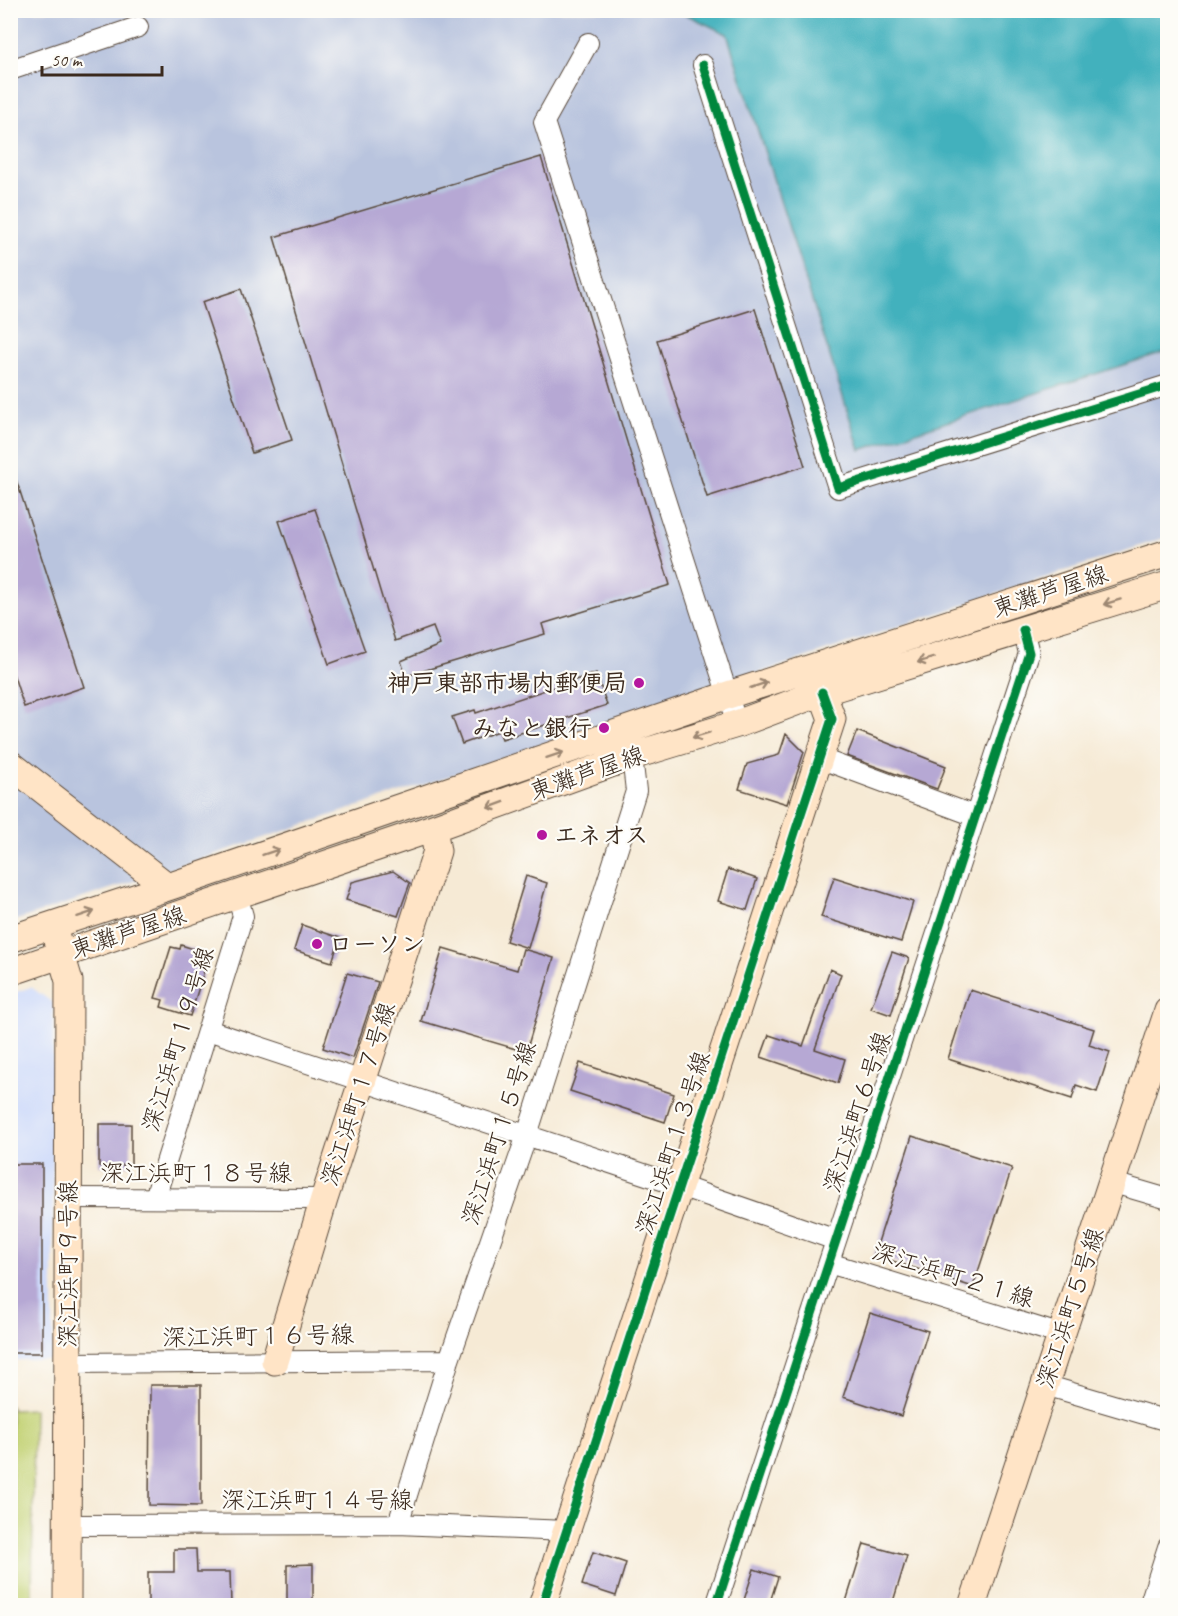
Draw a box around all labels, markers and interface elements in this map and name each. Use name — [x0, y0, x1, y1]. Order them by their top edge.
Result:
scale bar — [42, 39, 162, 77]
text: 50 m — [51, 49, 84, 71]
street label: 東灘芦屋線 — [988, 558, 1112, 624]
one-way arrow — [1103, 598, 1122, 609]
one-way arrow — [917, 655, 936, 666]
place label: 神戸東部市場内郵便局 — [387, 668, 627, 698]
marker: 神戸東部市場内郵便局 — [632, 676, 646, 690]
one-way arrow — [749, 679, 768, 690]
place label: みなと銀行 — [472, 713, 592, 743]
marker: みなと銀行 — [597, 721, 611, 735]
one-way arrow — [692, 730, 711, 741]
street label: 東灘芦屋線 — [525, 739, 649, 807]
one-way arrow — [545, 748, 564, 759]
one-way arrow — [487, 800, 506, 811]
place label: エネオス — [554, 820, 649, 850]
marker: エネオス — [535, 828, 549, 842]
one-way arrow — [261, 846, 280, 857]
street label: 東灘芦屋線 — [66, 899, 190, 965]
one-way arrow — [76, 908, 95, 919]
place label: ローソン — [329, 929, 425, 959]
marker: ローソン — [310, 937, 324, 951]
street label: 深江浜町１９号線 — [136, 943, 220, 1135]
street label: 深江浜町１７号線 — [314, 998, 402, 1190]
street label: 深江浜町６号線 — [817, 1027, 897, 1197]
street label: 深江浜町１５号線 — [455, 1037, 543, 1229]
street label: 深江浜町１３号線 — [629, 1047, 717, 1239]
street label: 深江浜町１８号線 — [100, 1158, 292, 1188]
street label: 深江浜町９号線 — [53, 1180, 83, 1348]
street label: 深江浜町５号線 — [1030, 1223, 1110, 1393]
street label: 深江浜町２１線 — [868, 1236, 1038, 1314]
street label: 深江浜町１６号線 — [162, 1319, 354, 1353]
street label: 深江浜町１４号線 — [221, 1485, 413, 1515]

